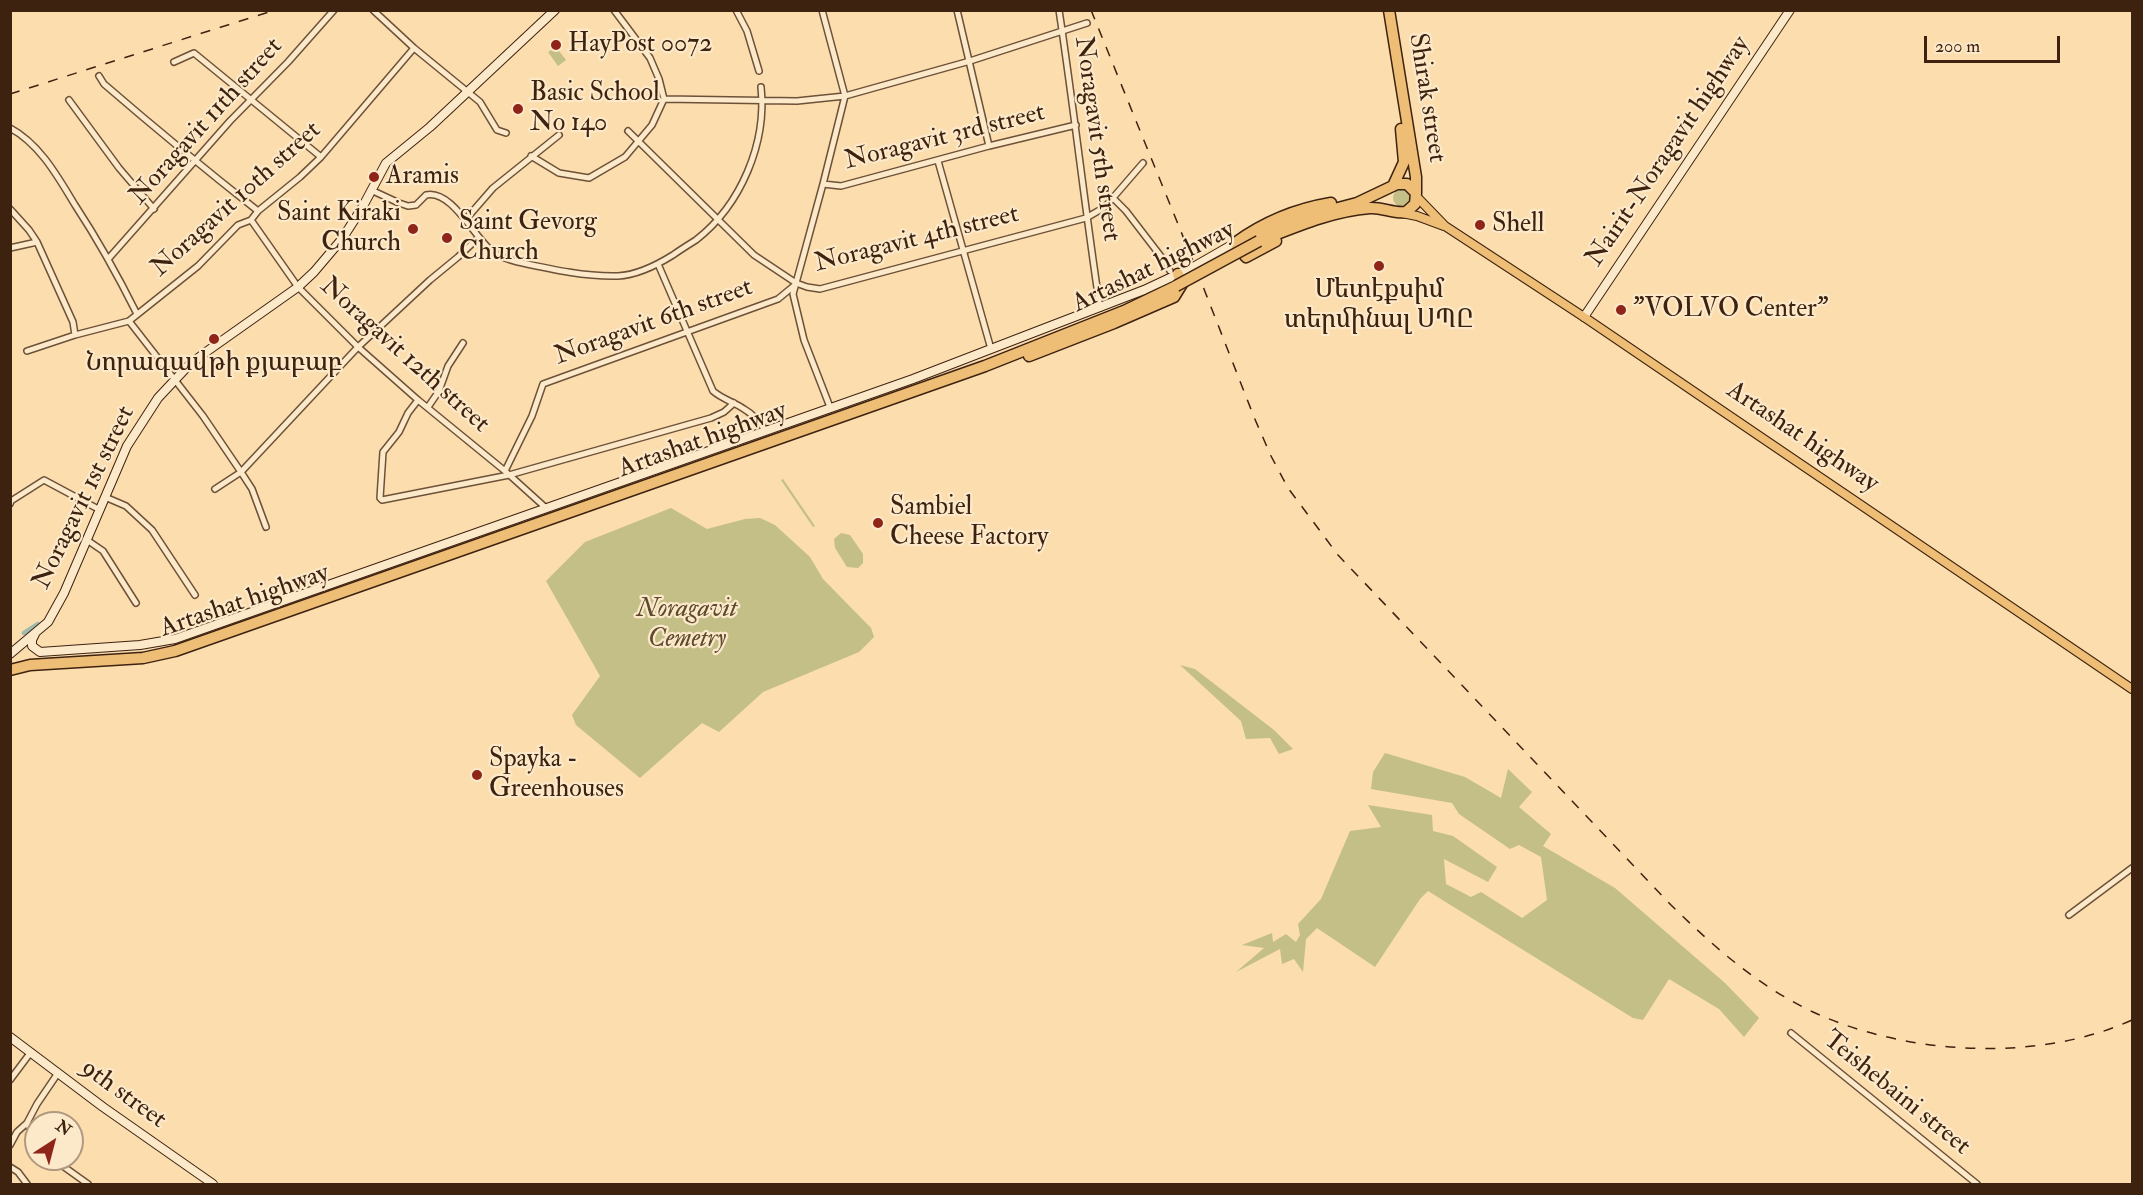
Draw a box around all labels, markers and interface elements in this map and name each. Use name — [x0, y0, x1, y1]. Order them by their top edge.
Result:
scale bar — [1927, 24, 2064, 62]
place label: HayPost 0072 — [568, 29, 712, 61]
street label: Shirak street — [1400, 31, 1452, 165]
street label: Nairit-Noragavit highway — [1580, 31, 1758, 273]
street label: Noragavit 11th street — [124, 32, 290, 212]
street label: Noragavit 5th street — [1066, 35, 1126, 243]
text: 200 m — [1935, 35, 1980, 58]
marker: HayPost 0072 — [549, 38, 563, 52]
place label: Basic School No 140 — [530, 78, 660, 140]
street label: Noragavit 3rd street — [842, 98, 1048, 178]
marker: Basic School No 140 — [511, 102, 525, 116]
street label: Noragavit 10th street — [146, 116, 328, 284]
place label: Aramis — [386, 161, 459, 193]
marker: Aramis — [367, 170, 381, 184]
place label: Saint Kiraki Church — [277, 198, 401, 260]
street label: Noragavit 4th street — [812, 200, 1022, 280]
place label: Saint Gevorg Church — [459, 207, 597, 268]
place label: Shell — [1492, 209, 1544, 241]
street label: Artashat highway — [1068, 215, 1240, 321]
marker: Shell — [1473, 218, 1487, 232]
marker: Saint Kiraki Church — [406, 222, 420, 236]
marker: Saint Gevorg Church — [440, 231, 454, 245]
marker: Մետէքսիմ տերմինալ ՍՊԸ — [1372, 259, 1386, 273]
street label: Noragavit 12th street — [313, 272, 495, 440]
street label: Noragavit 6th street — [551, 273, 757, 373]
place label: Մետէքսիմ տերմինալ ՍՊԸ — [1284, 275, 1474, 336]
place label: "VOLVO Center" — [1633, 294, 1828, 326]
marker: "VOLVO Center" — [1614, 303, 1628, 317]
marker: Նորագավթի քյաբաբ — [207, 332, 221, 346]
place label: Նորագավթի քյաբաբ — [86, 348, 342, 380]
street label: Artashat highway — [1720, 376, 1884, 500]
street label: Artashat highway — [615, 396, 791, 486]
street label: Noragavit 1st street — [27, 401, 143, 595]
place label: Sambiel Cheese Factory — [890, 492, 1048, 554]
marker: Sambiel Cheese Factory — [871, 516, 885, 530]
street label: Artashat highway — [156, 558, 334, 646]
park label: Noragavit Cemetry — [637, 594, 737, 656]
place label: Spayka - Greenhouses — [489, 744, 624, 806]
marker: Spayka - Greenhouses — [470, 768, 484, 782]
street label: Teishebaini street — [1816, 1025, 1976, 1163]
street label: 9th street — [74, 1054, 172, 1136]
north arrow — [24, 1111, 84, 1171]
text: N — [52, 1116, 75, 1140]

